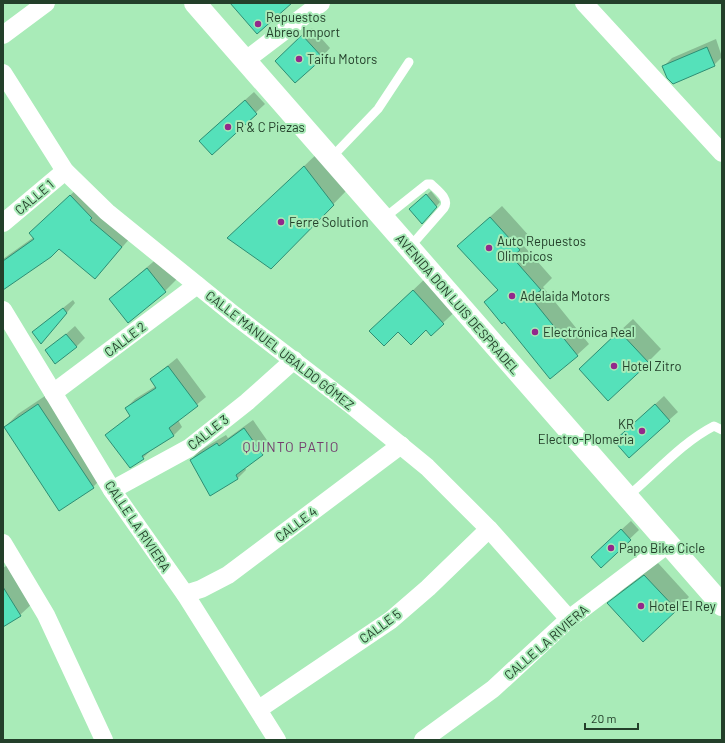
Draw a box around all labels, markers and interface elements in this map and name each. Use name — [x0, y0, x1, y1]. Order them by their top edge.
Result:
place label: Repuestos Abreo Import — [266, 9, 340, 40]
marker: Repuestos Abreo Import — [253, 19, 263, 29]
place label: Taifu Motors — [307, 51, 377, 67]
marker: Taifu Motors — [294, 54, 304, 64]
place label: R & C Piezas — [236, 119, 305, 135]
marker: R & C Piezas — [223, 122, 233, 132]
street label: CALLE 1 — [11, 176, 57, 218]
place label: Ferre Solution — [289, 214, 369, 230]
marker: Ferre Solution — [276, 217, 286, 227]
street label: AVENIDA DON LUIS DESPRADEL — [393, 231, 523, 377]
place label: Auto Repuestos Olimpicos — [497, 233, 586, 264]
marker: Auto Repuestos Olimpicos — [484, 243, 494, 253]
street label: CALLE MANUEL UBALDO GÓMEZ — [203, 287, 357, 413]
place label: Adelaida Motors — [520, 288, 610, 304]
marker: Adelaida Motors — [507, 291, 517, 301]
street label: CALLE 2 — [101, 318, 149, 360]
place label: Electrónica Real — [543, 324, 635, 340]
marker: Electrónica Real — [530, 327, 540, 337]
place label: Hotel Zitro — [622, 358, 682, 374]
marker: Hotel Zitro — [609, 361, 619, 371]
street label: CALLE 3 — [184, 411, 232, 453]
place label: KR Electro-Plomeria — [538, 416, 634, 447]
marker: KR Electro-Plomeria — [637, 426, 647, 436]
district label: QUINTO PATIO — [243, 438, 339, 455]
street label: CALLE LA RIVIERA — [102, 478, 174, 574]
street label: CALLE 4 — [272, 503, 320, 545]
place label: Papo Bike Cicle — [619, 540, 705, 556]
marker: Papo Bike Cicle — [606, 543, 616, 553]
place label: Hotel El Rey — [649, 598, 716, 614]
street label: CALLE LA RIVIERA — [501, 601, 591, 683]
marker: Hotel El Rey — [636, 601, 646, 611]
street label: CALLE 5 — [356, 605, 404, 646]
scale bar — [585, 705, 638, 731]
text: 20 m — [591, 711, 617, 725]

